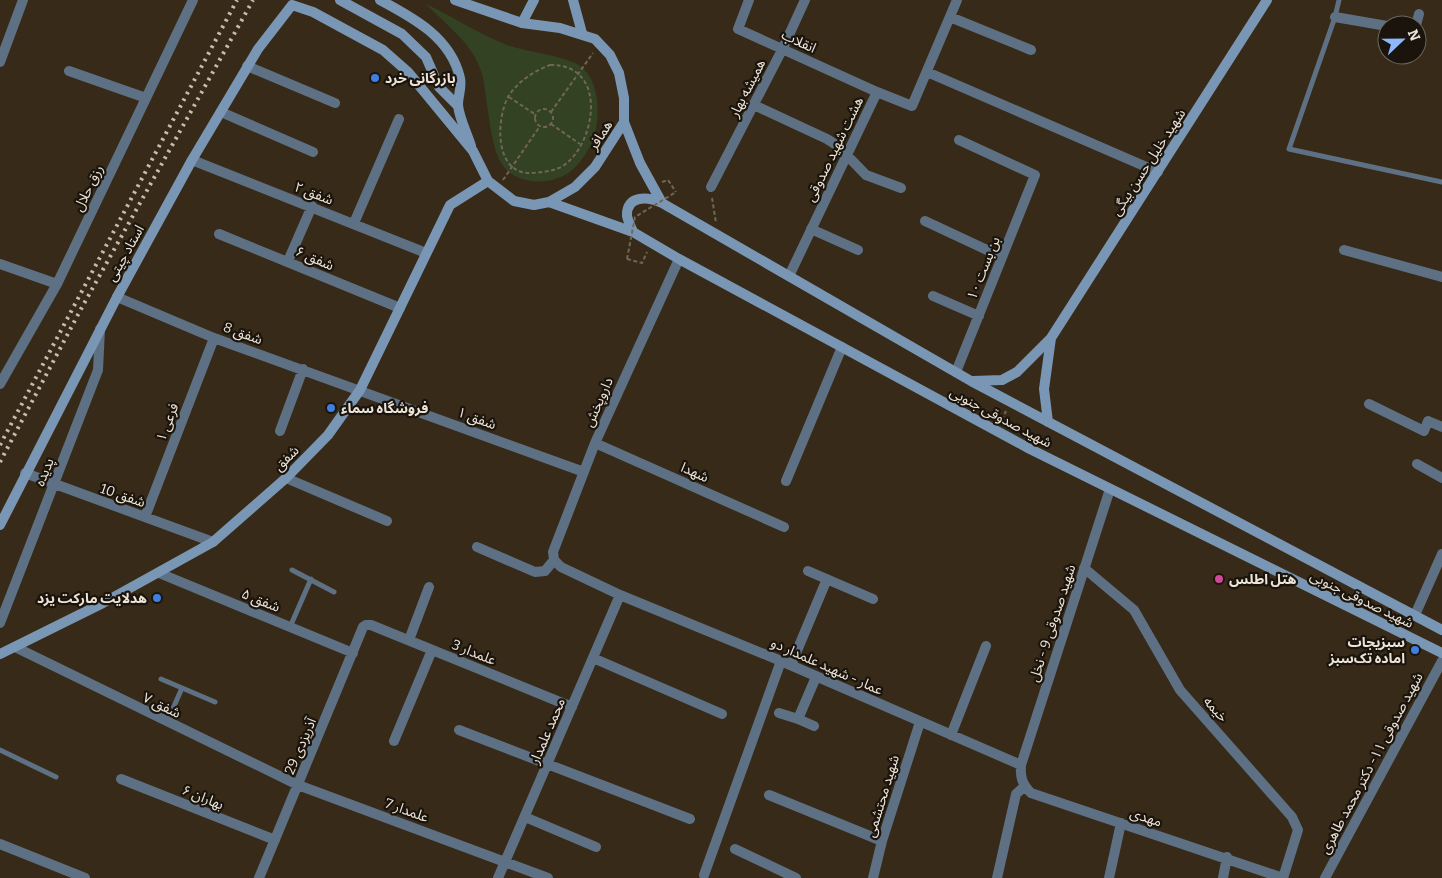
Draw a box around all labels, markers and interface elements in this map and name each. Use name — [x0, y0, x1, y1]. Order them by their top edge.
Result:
north arrow — [1377, 15, 1427, 65]
street label: انقلاب — [779, 26, 819, 57]
text: N — [1404, 27, 1424, 44]
street label: همیشه بهار — [725, 56, 769, 121]
place label: بازرگانی خرد — [385, 70, 456, 87]
marker: بازرگانی خرد — [369, 72, 381, 84]
street label: هشت شهید صدوقی — [802, 94, 867, 204]
street label: شهید خلیل حسن بیگی — [1108, 106, 1189, 219]
street label: همافر — [584, 117, 616, 154]
street label: رزق حلال — [70, 162, 107, 214]
street label: شفق ۲ — [292, 178, 336, 210]
street label: استاد چیتی — [103, 222, 149, 285]
street label: بن بست ۱۰ — [963, 234, 1004, 302]
street label: شفق ۶ — [293, 243, 337, 275]
street label: شفق 8 — [221, 319, 265, 349]
street label: داروپخش — [580, 375, 618, 430]
street label: شهید صدوقی جنوبی — [947, 383, 1055, 451]
place label: فروشگاه سماء — [341, 400, 428, 417]
street label: فرعی ۱ — [152, 401, 183, 444]
marker: فروشگاه سماء — [325, 402, 337, 414]
street label: شفق ۱ — [455, 404, 499, 434]
street label: شفق — [270, 442, 303, 475]
street label: پدیده — [31, 456, 59, 489]
street label: شهدا — [678, 459, 711, 486]
street label: شفق 10 — [98, 480, 148, 512]
street label: شهید صدوقی 9 - نخل — [1025, 562, 1079, 684]
street label: شهید صدوقی جنوبی — [1307, 567, 1416, 632]
place label: هتل اطلس — [1229, 571, 1296, 588]
marker: هتل اطلس — [1213, 573, 1225, 585]
street label: شفق ۵ — [239, 585, 283, 617]
place label: هدلایت مارکت یزد — [37, 590, 147, 607]
marker: هدلایت مارکت یزد — [151, 592, 163, 604]
street label: عمار - شهید علمدار دو — [768, 634, 885, 699]
place label: سبزیجات اماده تک‌سبز — [1328, 634, 1405, 667]
street label: علمدار 3 — [449, 636, 498, 669]
marker: سبزیجات اماده تک‌سبز — [1409, 644, 1421, 656]
street label: شهید صدوقی ۱۱- دکتر محمد طاهری — [1316, 670, 1427, 857]
street label: شفق ۷ — [140, 689, 184, 723]
street label: خیمه — [1200, 693, 1231, 726]
street label: محمد علمدار — [526, 696, 569, 768]
street label: آذریزدی 29 — [281, 714, 320, 777]
street label: شهید محتشمی — [862, 753, 903, 839]
street label: بهاران ۶ — [179, 781, 226, 814]
street label: علمدار 7 — [383, 795, 431, 826]
street label: مهدی — [1128, 804, 1164, 831]

